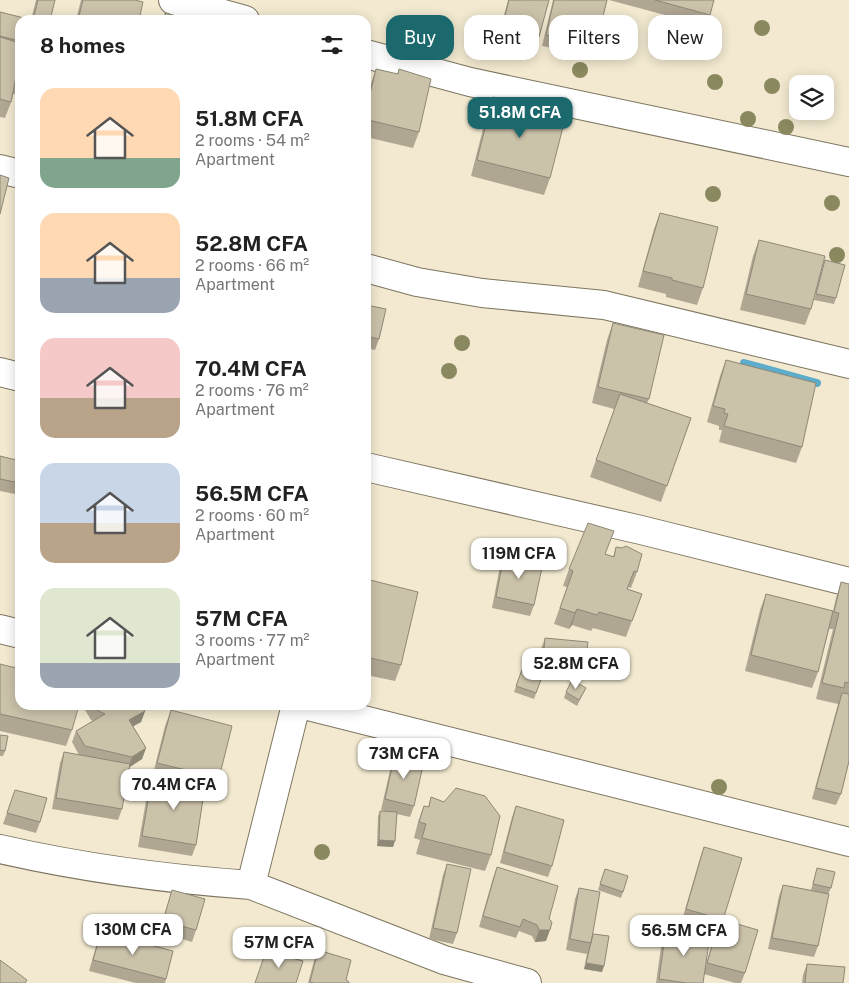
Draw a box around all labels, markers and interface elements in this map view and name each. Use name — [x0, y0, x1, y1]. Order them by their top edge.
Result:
chip: Buy — [386, 15, 454, 60]
chip: Rent — [464, 15, 539, 60]
chip: Filters — [549, 15, 638, 60]
chip: New — [648, 15, 722, 60]
icon: filters — [318, 31, 346, 59]
text: 8 homes — [40, 33, 125, 58]
map controls — [789, 75, 834, 120]
button: layers — [789, 75, 834, 120]
pin: 51.8M CFA — [463, 96, 577, 139]
text: 51.8M CFA — [479, 103, 561, 122]
text: 51.8M CFA — [195, 106, 304, 131]
icon: home — [80, 108, 140, 168]
text: 2 rooms · 54 m² — [195, 131, 310, 150]
text: Apartment — [195, 150, 275, 169]
text: 52.8M CFA — [195, 231, 308, 256]
icon: home — [80, 233, 140, 293]
text: 2 rooms · 66 m² — [195, 256, 309, 275]
text: Apartment — [195, 275, 275, 294]
text: 70.4M CFA — [195, 356, 307, 381]
icon: home — [80, 358, 140, 418]
text: 2 rooms · 76 m² — [195, 381, 309, 400]
text: Apartment — [195, 400, 275, 419]
text: 56.5M CFA — [195, 481, 309, 506]
icon: home — [80, 483, 140, 543]
text: 2 rooms · 60 m² — [195, 506, 309, 525]
text: Apartment — [195, 525, 275, 544]
pin: 119M CFA — [467, 538, 571, 580]
text: 119M CFA — [482, 544, 556, 563]
text: 57M CFA — [195, 606, 288, 631]
icon: home — [80, 608, 140, 668]
text: 3 rooms · 77 m² — [195, 631, 309, 650]
pin: 52.8M CFA — [519, 648, 633, 690]
text: Apartment — [195, 650, 275, 669]
text: 52.8M CFA — [533, 654, 619, 673]
pin: 73M CFA — [358, 738, 450, 780]
text: 73M CFA — [369, 744, 439, 763]
pin: 70.4M CFA — [117, 768, 231, 811]
text: 70.4M CFA — [131, 775, 217, 794]
pin: 130M CFA — [81, 914, 185, 956]
pin: 56.5M CFA — [627, 914, 741, 957]
text: 130M CFA — [94, 920, 172, 939]
text: 56.5M CFA — [641, 921, 727, 940]
pin: 57M CFA — [233, 926, 325, 969]
text: 57M CFA — [244, 933, 314, 952]

